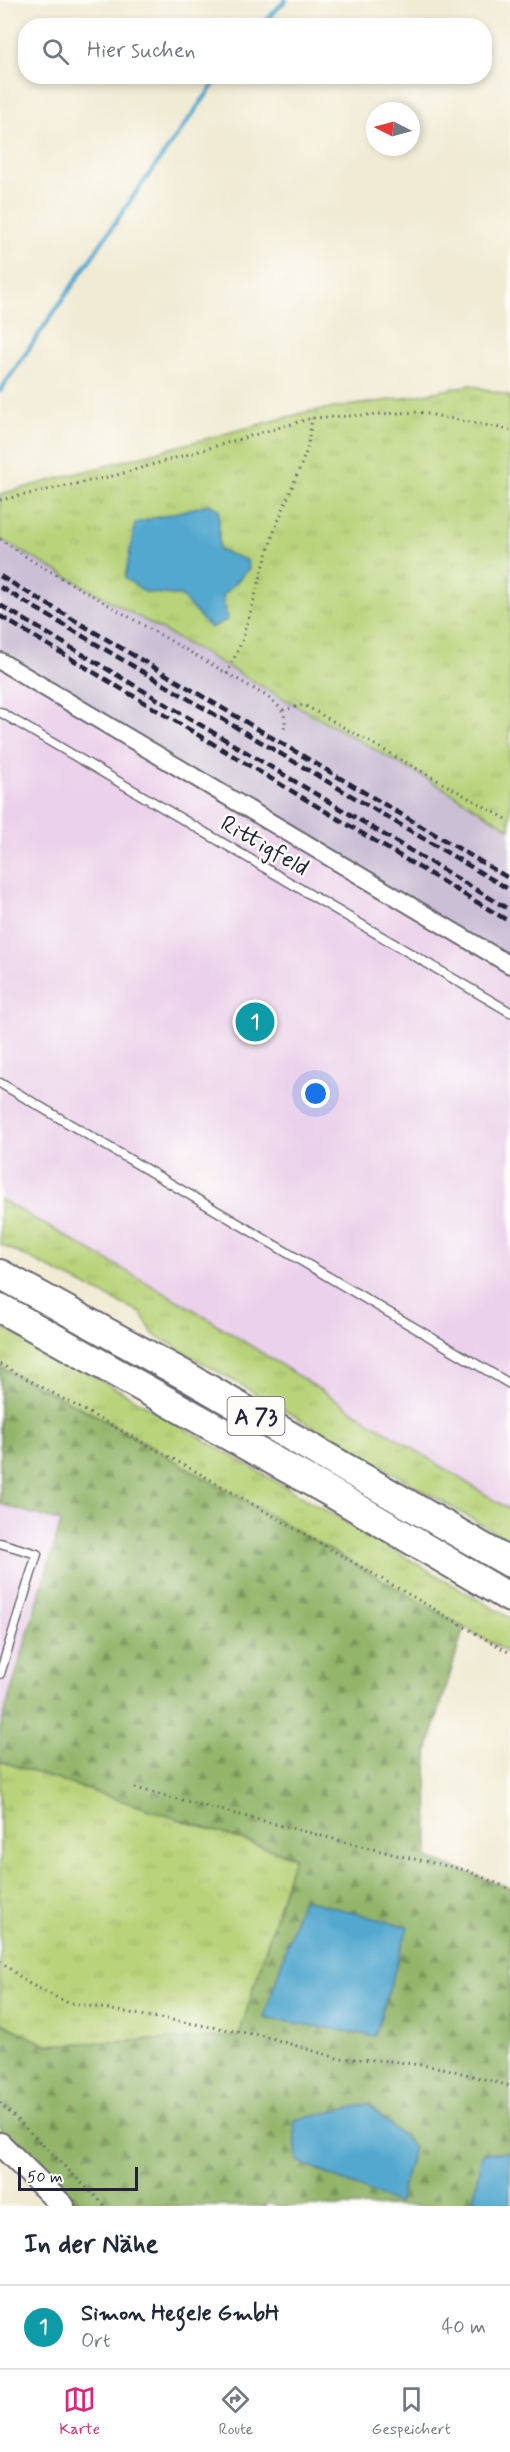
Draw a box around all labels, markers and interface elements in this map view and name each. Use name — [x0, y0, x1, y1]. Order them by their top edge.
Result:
search box — [18, 18, 492, 84]
icon: search — [39, 35, 72, 68]
text: Hier suchen — [87, 37, 196, 65]
north arrow — [366, 102, 420, 156]
street label: Rittigfeld — [214, 809, 314, 884]
pin: 1 — [236, 1000, 274, 1044]
your location — [301, 1079, 330, 1108]
road number: A 73 — [228, 1397, 284, 1435]
scale bar — [18, 2164, 138, 2192]
text: 50 m — [27, 2167, 63, 2188]
text: In der Nähe — [24, 2228, 158, 2262]
text: Simon Hegele GmbH — [81, 2300, 279, 2328]
text: 1 — [39, 2314, 48, 2341]
text: 40 m — [442, 2314, 486, 2341]
text: Ort — [81, 2328, 110, 2355]
tab: Karte — [59, 2383, 100, 2440]
tab: Route — [218, 2383, 253, 2440]
tab: Gespeichert — [372, 2383, 451, 2440]

